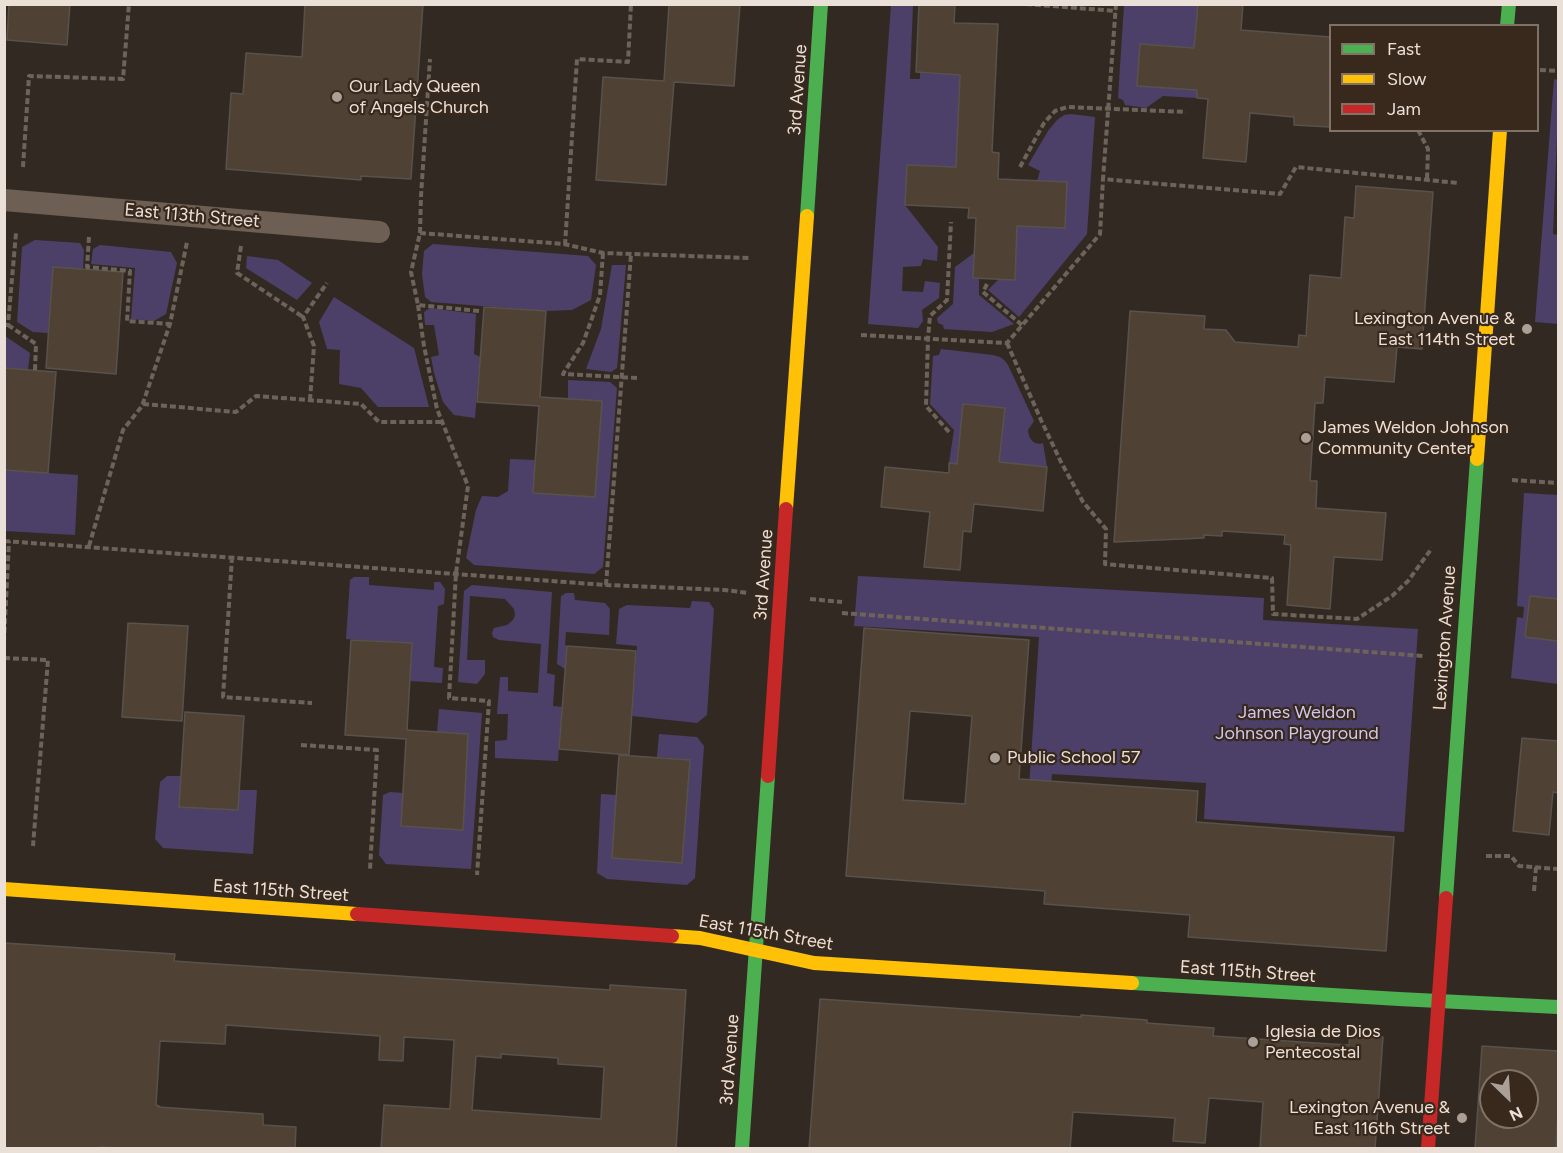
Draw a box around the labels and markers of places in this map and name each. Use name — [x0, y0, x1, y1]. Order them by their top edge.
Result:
place label: Our Lady Queen of Angels Church — [349, 76, 489, 118]
marker: Our Lady Queen of Angels Church — [330, 90, 344, 104]
place label: Lexington Avenue & East 114th Street — [1354, 308, 1515, 350]
marker: Lexington Avenue & East 114th Street — [1520, 322, 1534, 336]
place label: James Weldon Johnson Community Center — [1318, 417, 1509, 460]
marker: James Weldon Johnson Community Center — [1299, 431, 1313, 445]
place label: Public School 57 — [1007, 747, 1140, 769]
marker: Public School 57 — [988, 751, 1002, 765]
place label: Iglesia de Dios Pentecostal — [1265, 1021, 1381, 1064]
marker: Iglesia de Dios Pentecostal — [1246, 1035, 1260, 1049]
place label: Lexington Avenue & East 116th Street — [1289, 1097, 1450, 1140]
marker: Lexington Avenue & East 116th Street — [1455, 1111, 1469, 1125]

